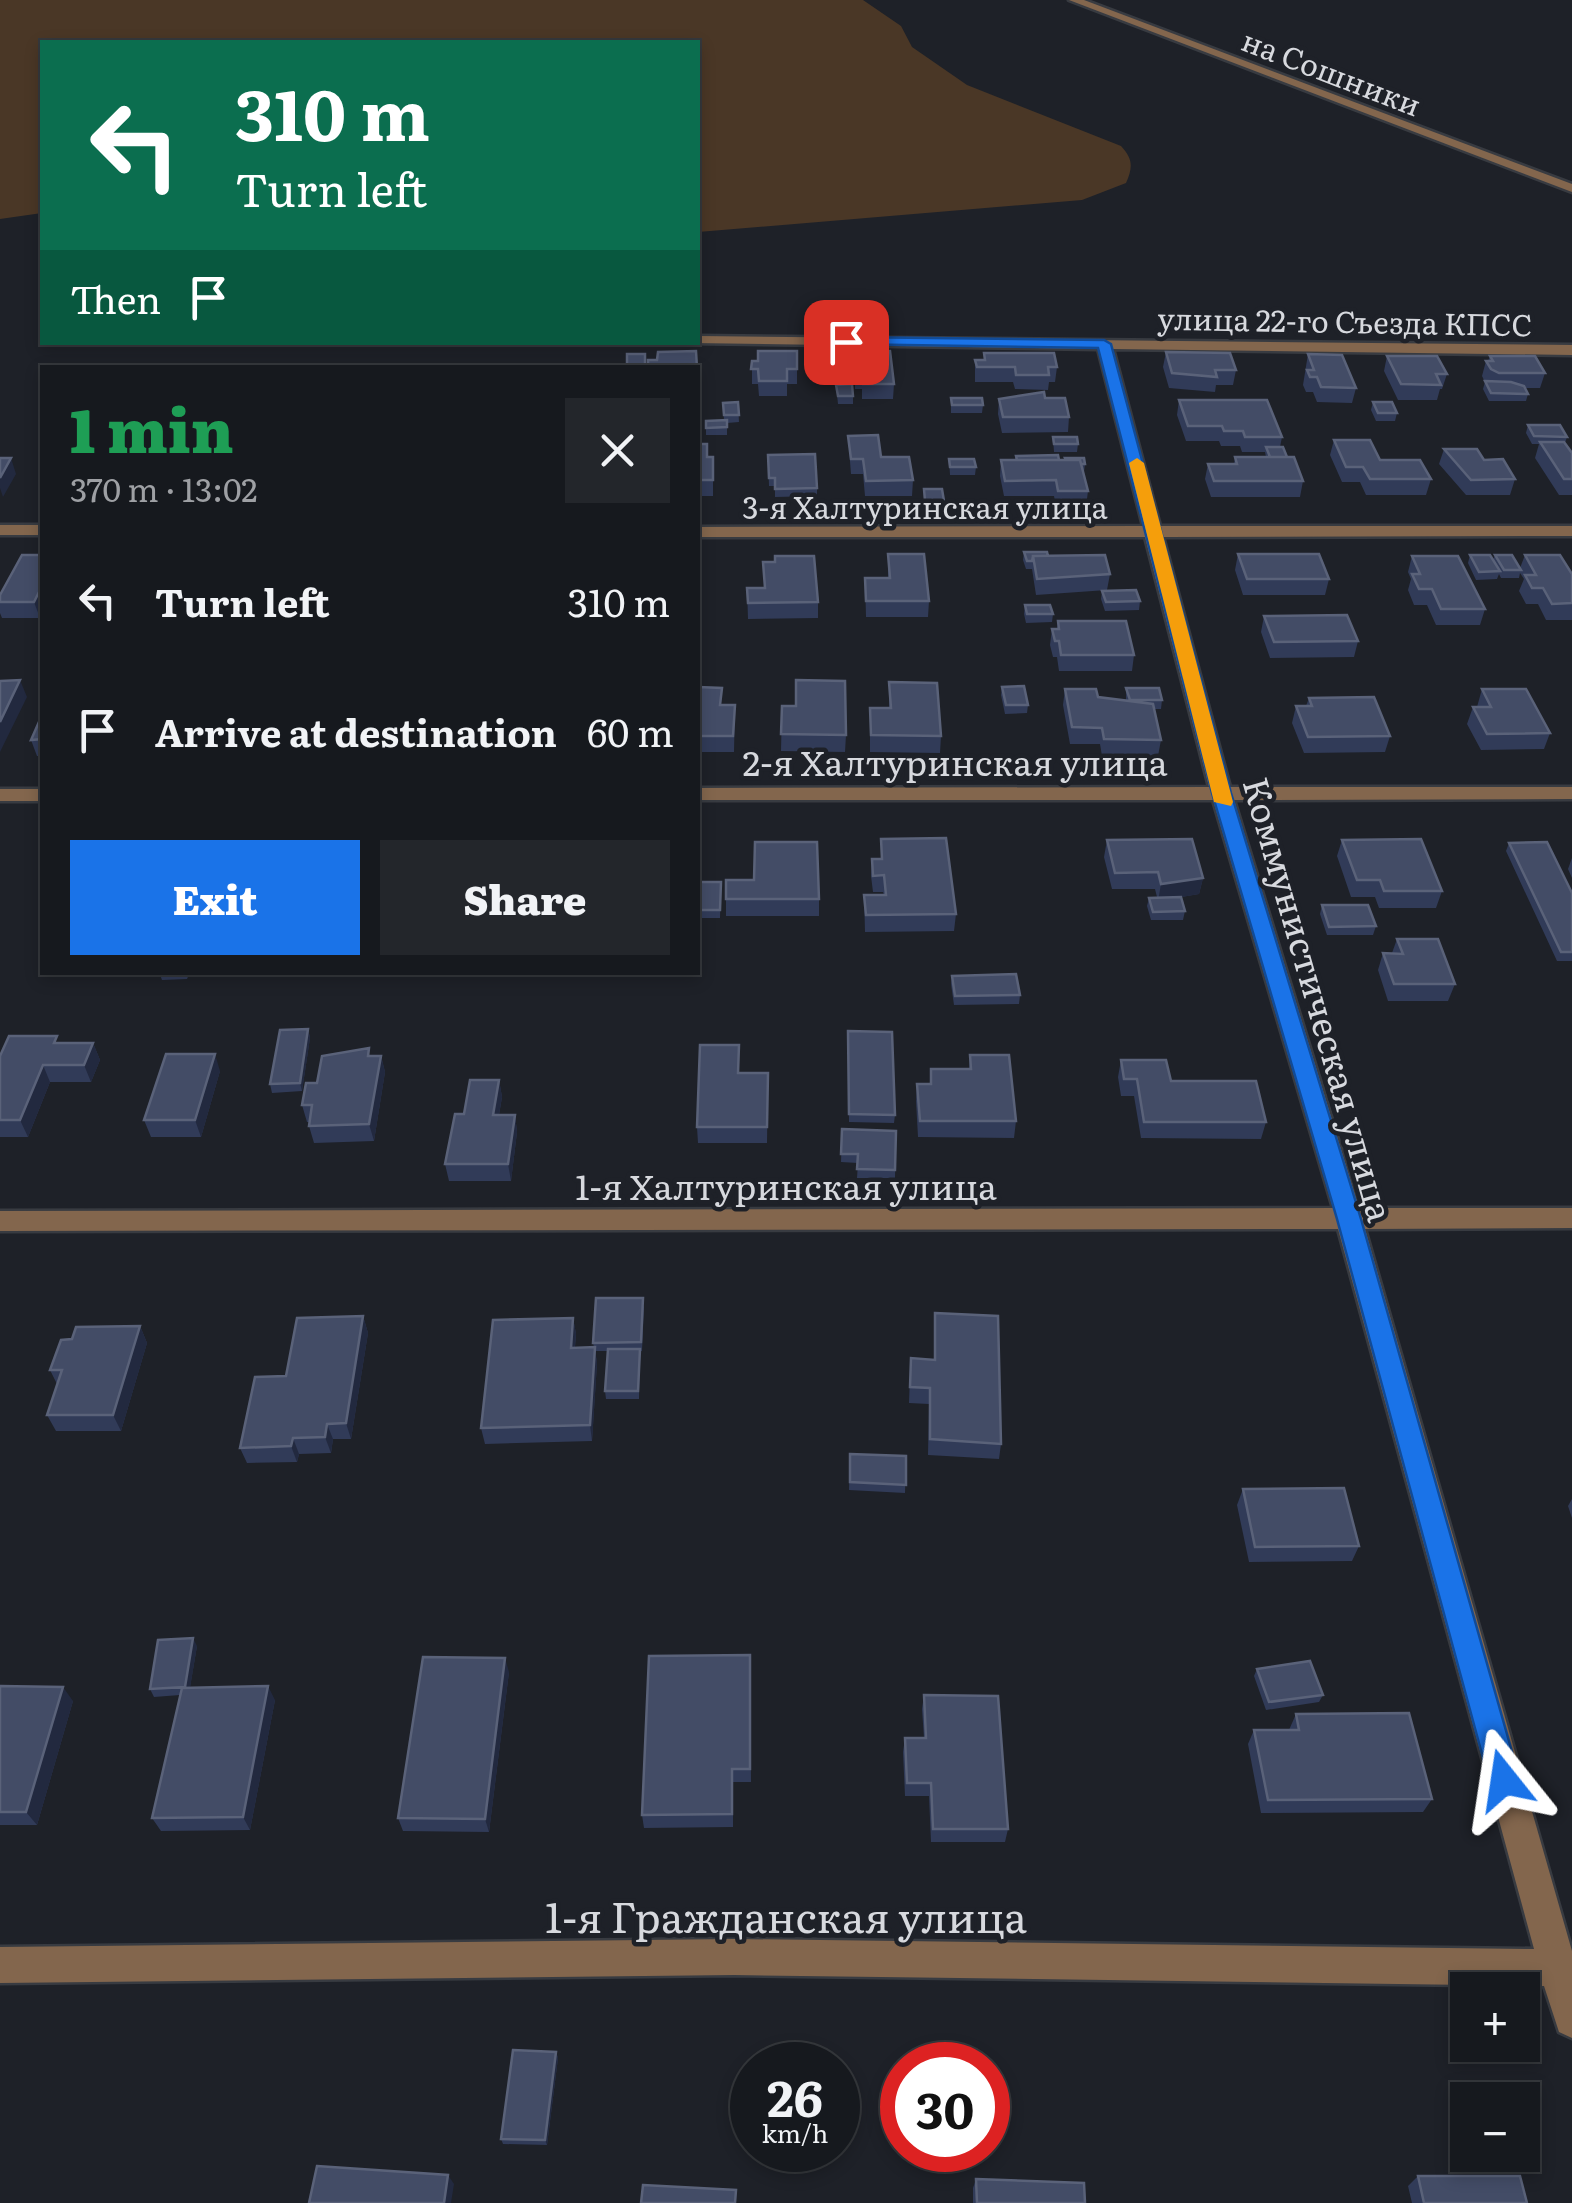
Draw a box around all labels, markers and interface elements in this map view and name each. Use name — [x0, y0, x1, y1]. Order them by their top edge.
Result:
street label: на Сошники — [1236, 17, 1428, 125]
text: 310 m — [235, 59, 430, 163]
icon: left — [70, 80, 200, 210]
text: Turn left — [235, 154, 427, 221]
text: Then — [70, 269, 161, 326]
icon: arrive — [181, 270, 236, 325]
street label: улица 22-го Съезда КПСС — [1157, 295, 1533, 345]
pin — [804, 300, 889, 385]
icon: arrive — [819, 315, 874, 370]
text: 1 min — [70, 382, 234, 471]
button: close — [565, 398, 670, 503]
text: 370 m · 13:02 — [70, 464, 257, 512]
street label: 3-я Халтуринская улица — [742, 484, 1109, 528]
text: Turn left — [155, 572, 330, 629]
text: 310 m — [568, 572, 670, 629]
icon: left — [70, 573, 125, 628]
text: Arrive at destination — [155, 702, 557, 759]
text: 60 m — [587, 702, 674, 759]
icon: arrive — [70, 703, 125, 758]
street label: 2-я Халтуринская улица — [742, 735, 1168, 787]
street label: Коммунистическая улица — [1232, 771, 1408, 1227]
button: Exit — [70, 840, 360, 955]
button: Share — [380, 840, 670, 955]
street label: 1-я Халтуринская улица — [575, 1159, 997, 1211]
position arrow — [1452, 1728, 1556, 1832]
street label: 1-я Гражданская улица — [545, 1884, 1027, 1946]
map controls — [1450, 1972, 1540, 2172]
button: + — [1450, 1972, 1540, 2062]
speed limit sign: 30 — [880, 2042, 1010, 2172]
text: 26 — [767, 2058, 823, 2132]
button: − — [1450, 2082, 1540, 2172]
text: km/h — [762, 2114, 828, 2151]

